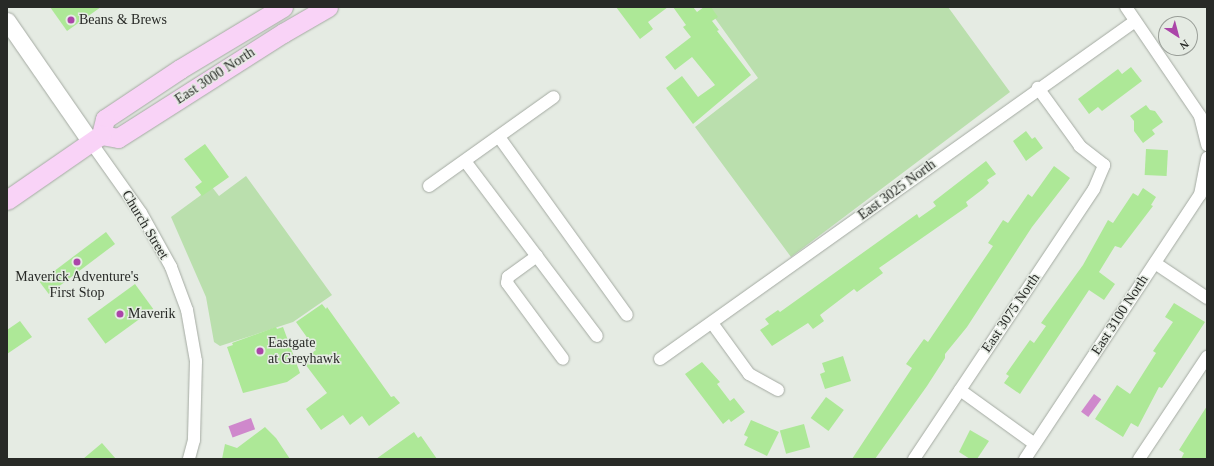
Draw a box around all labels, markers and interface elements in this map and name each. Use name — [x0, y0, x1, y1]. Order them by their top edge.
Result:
place label: Beans & Brews — [79, 12, 167, 28]
marker: Beans & Brews — [66, 15, 76, 25]
north arrow — [1158, 16, 1198, 56]
text: N — [1178, 38, 1191, 52]
street label: East 3000 North — [172, 44, 258, 108]
street label: East 3025 North — [855, 156, 939, 224]
street label: Church Street — [118, 188, 172, 262]
marker: Maverick Adventure's First Stop — [72, 257, 82, 267]
place label: Maverick Adventure's First Stop — [15, 269, 139, 302]
street label: East 3075 North — [978, 270, 1044, 356]
street label: East 3100 North — [1088, 272, 1152, 358]
place label: Maverik — [128, 306, 175, 322]
marker: Maverik — [115, 309, 125, 319]
place label: Eastgate at Greyhawk — [268, 335, 340, 368]
marker: Eastgate at Greyhawk — [255, 346, 265, 356]

